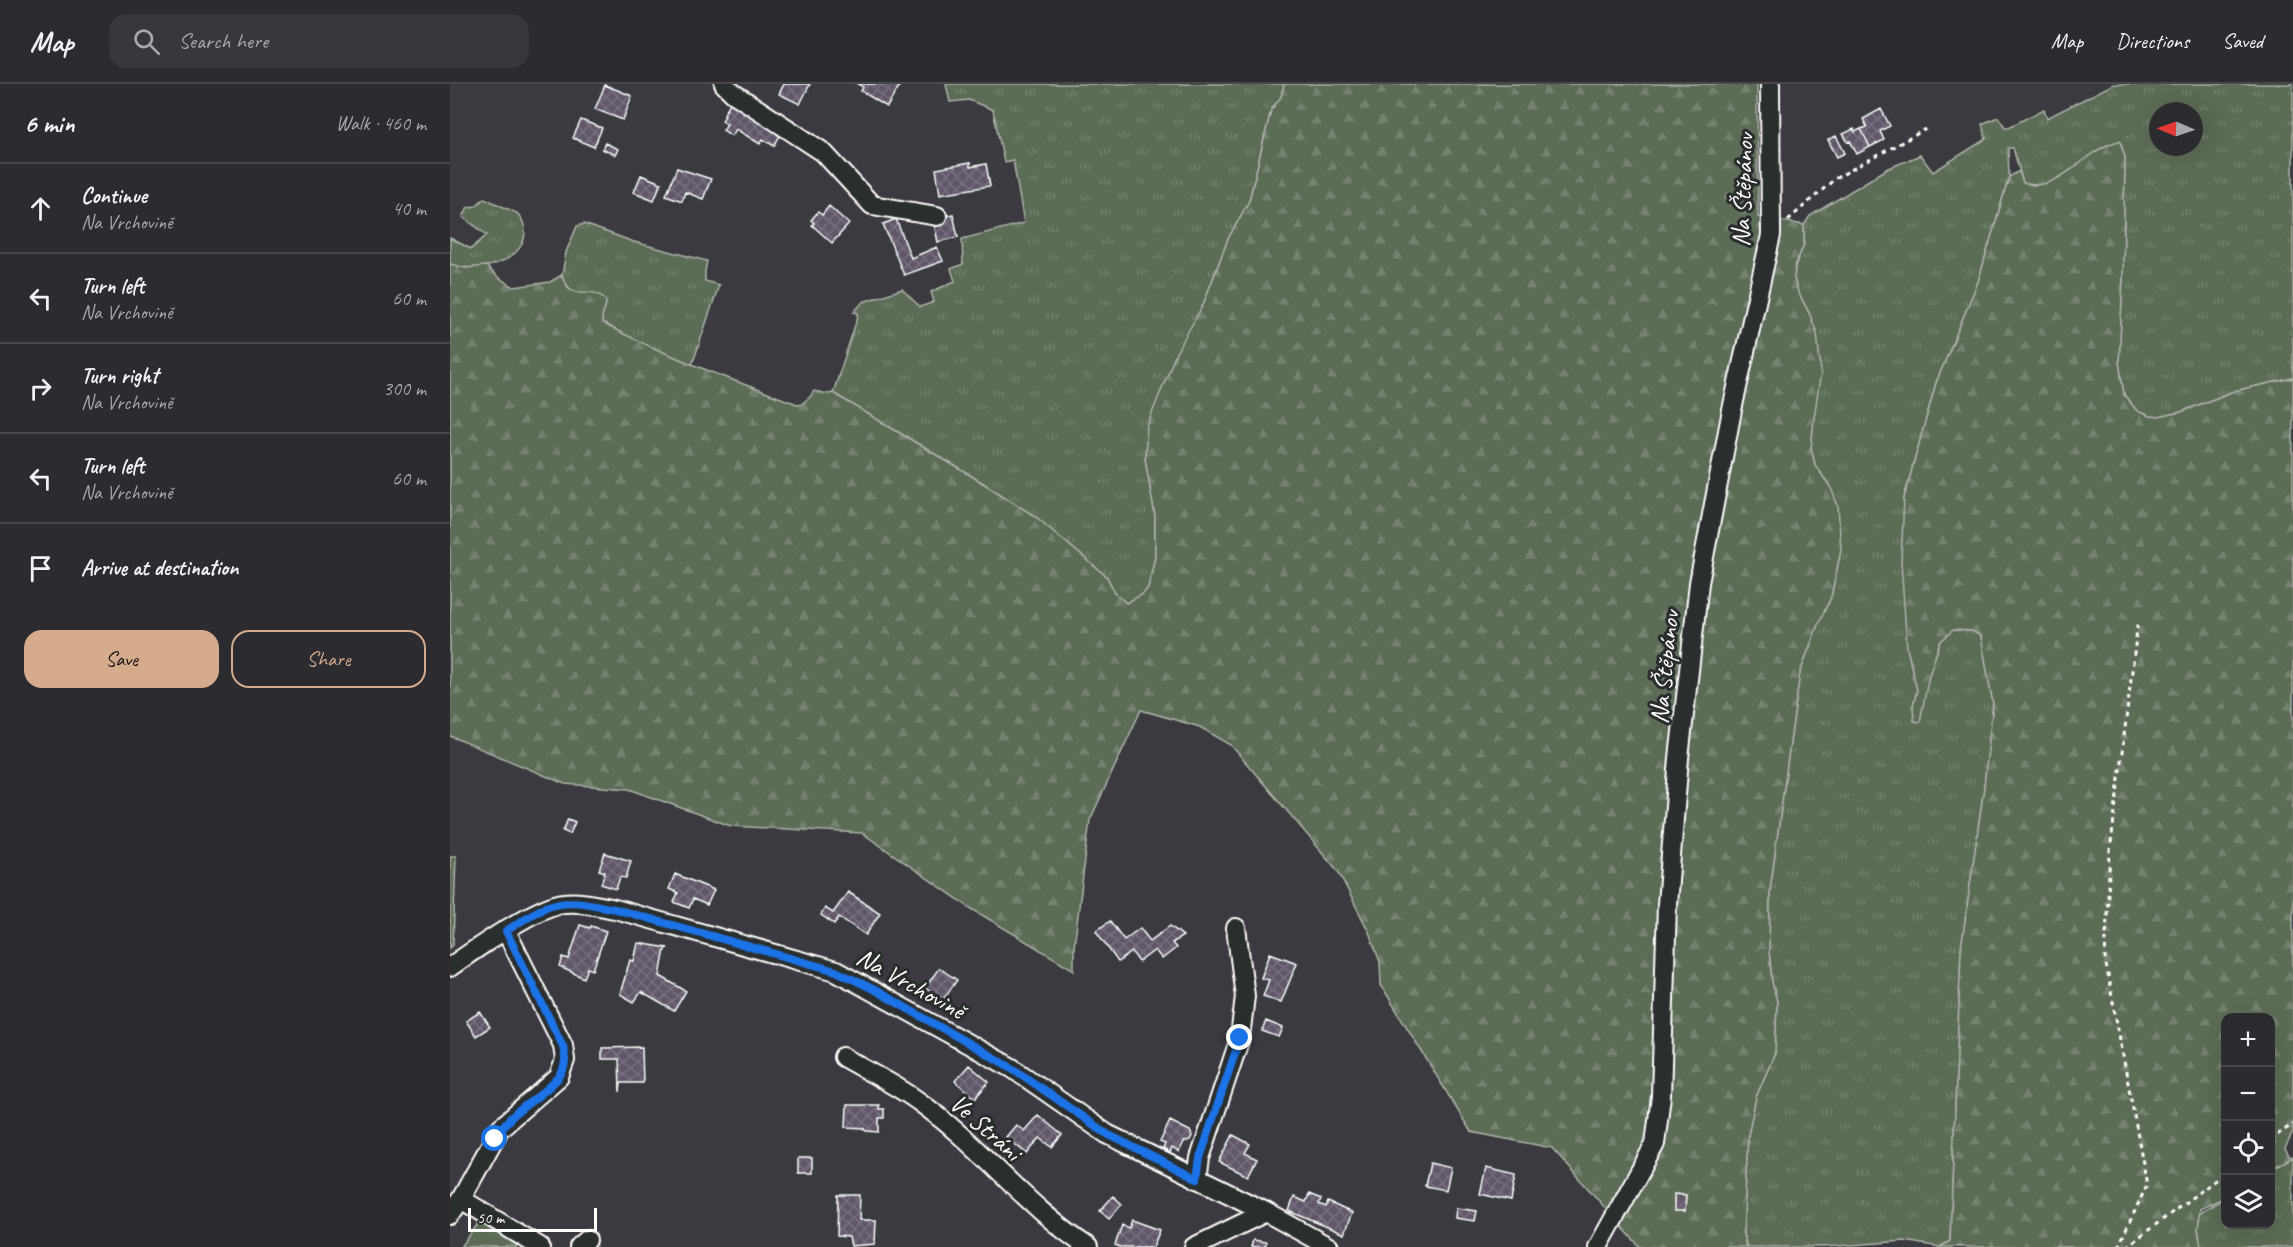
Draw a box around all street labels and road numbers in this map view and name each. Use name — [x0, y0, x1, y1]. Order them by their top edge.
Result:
street label: Na Štěpánov — [1724, 130, 1761, 247]
street label: Na Štěpánov — [1642, 606, 1687, 725]
street label: Na Vrchovině — [851, 940, 974, 1028]
street label: Ve Stráni — [943, 1087, 1031, 1170]

